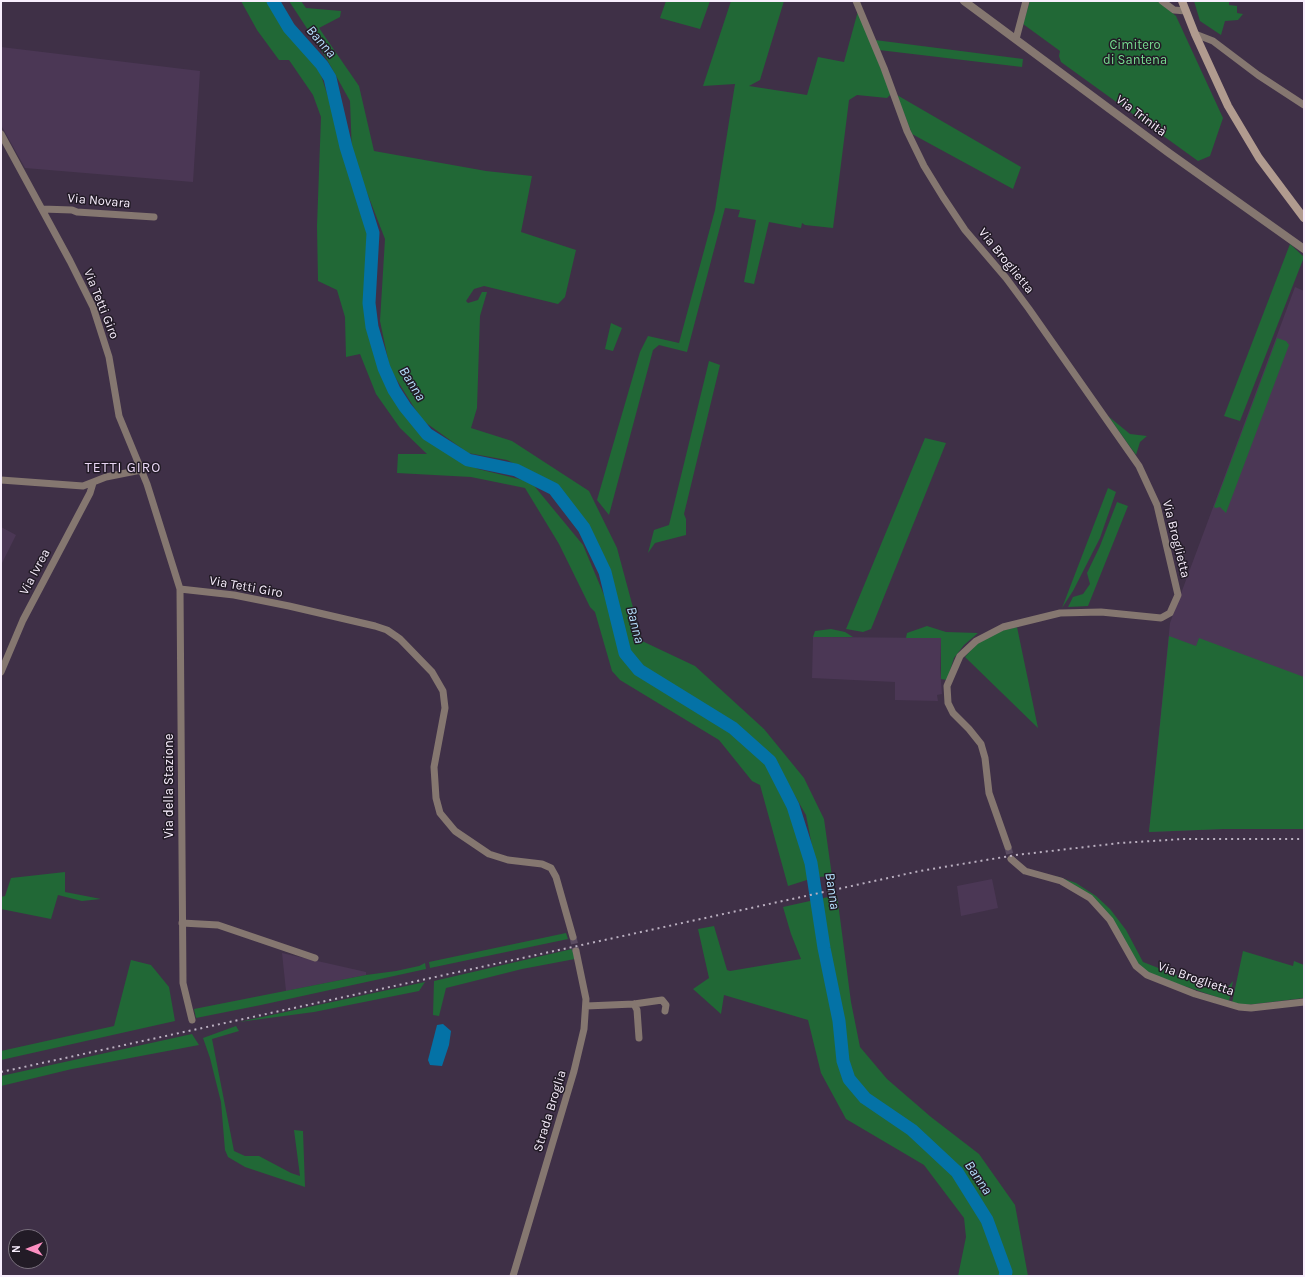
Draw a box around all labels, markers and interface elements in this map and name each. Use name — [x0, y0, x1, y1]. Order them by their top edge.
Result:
water label: Banna — [302, 22, 340, 62]
park label: Cimitero di Santena — [1103, 37, 1167, 68]
street label: Via Trinità — [1113, 92, 1169, 140]
street label: Via Novara — [67, 190, 131, 212]
street label: Via Broglietta — [975, 225, 1037, 297]
street label: Via Tetti Giro — [80, 267, 122, 341]
water label: Banna — [395, 364, 429, 404]
district label: TETTI GIRO — [85, 460, 161, 476]
street label: Via Broglietta — [1159, 498, 1193, 580]
street label: Via Ivrea — [16, 546, 54, 598]
street label: Via Tetti Giro — [208, 573, 284, 601]
water label: Banna — [622, 605, 648, 645]
street label: Via della Stazione — [161, 734, 177, 838]
water label: Banna — [821, 871, 843, 911]
street label: Via Broglietta — [1156, 959, 1236, 999]
street label: Strada Broglia — [530, 1068, 570, 1154]
water label: Banna — [961, 1158, 995, 1198]
north arrow — [8, 1229, 48, 1269]
text: N — [10, 1245, 23, 1253]

